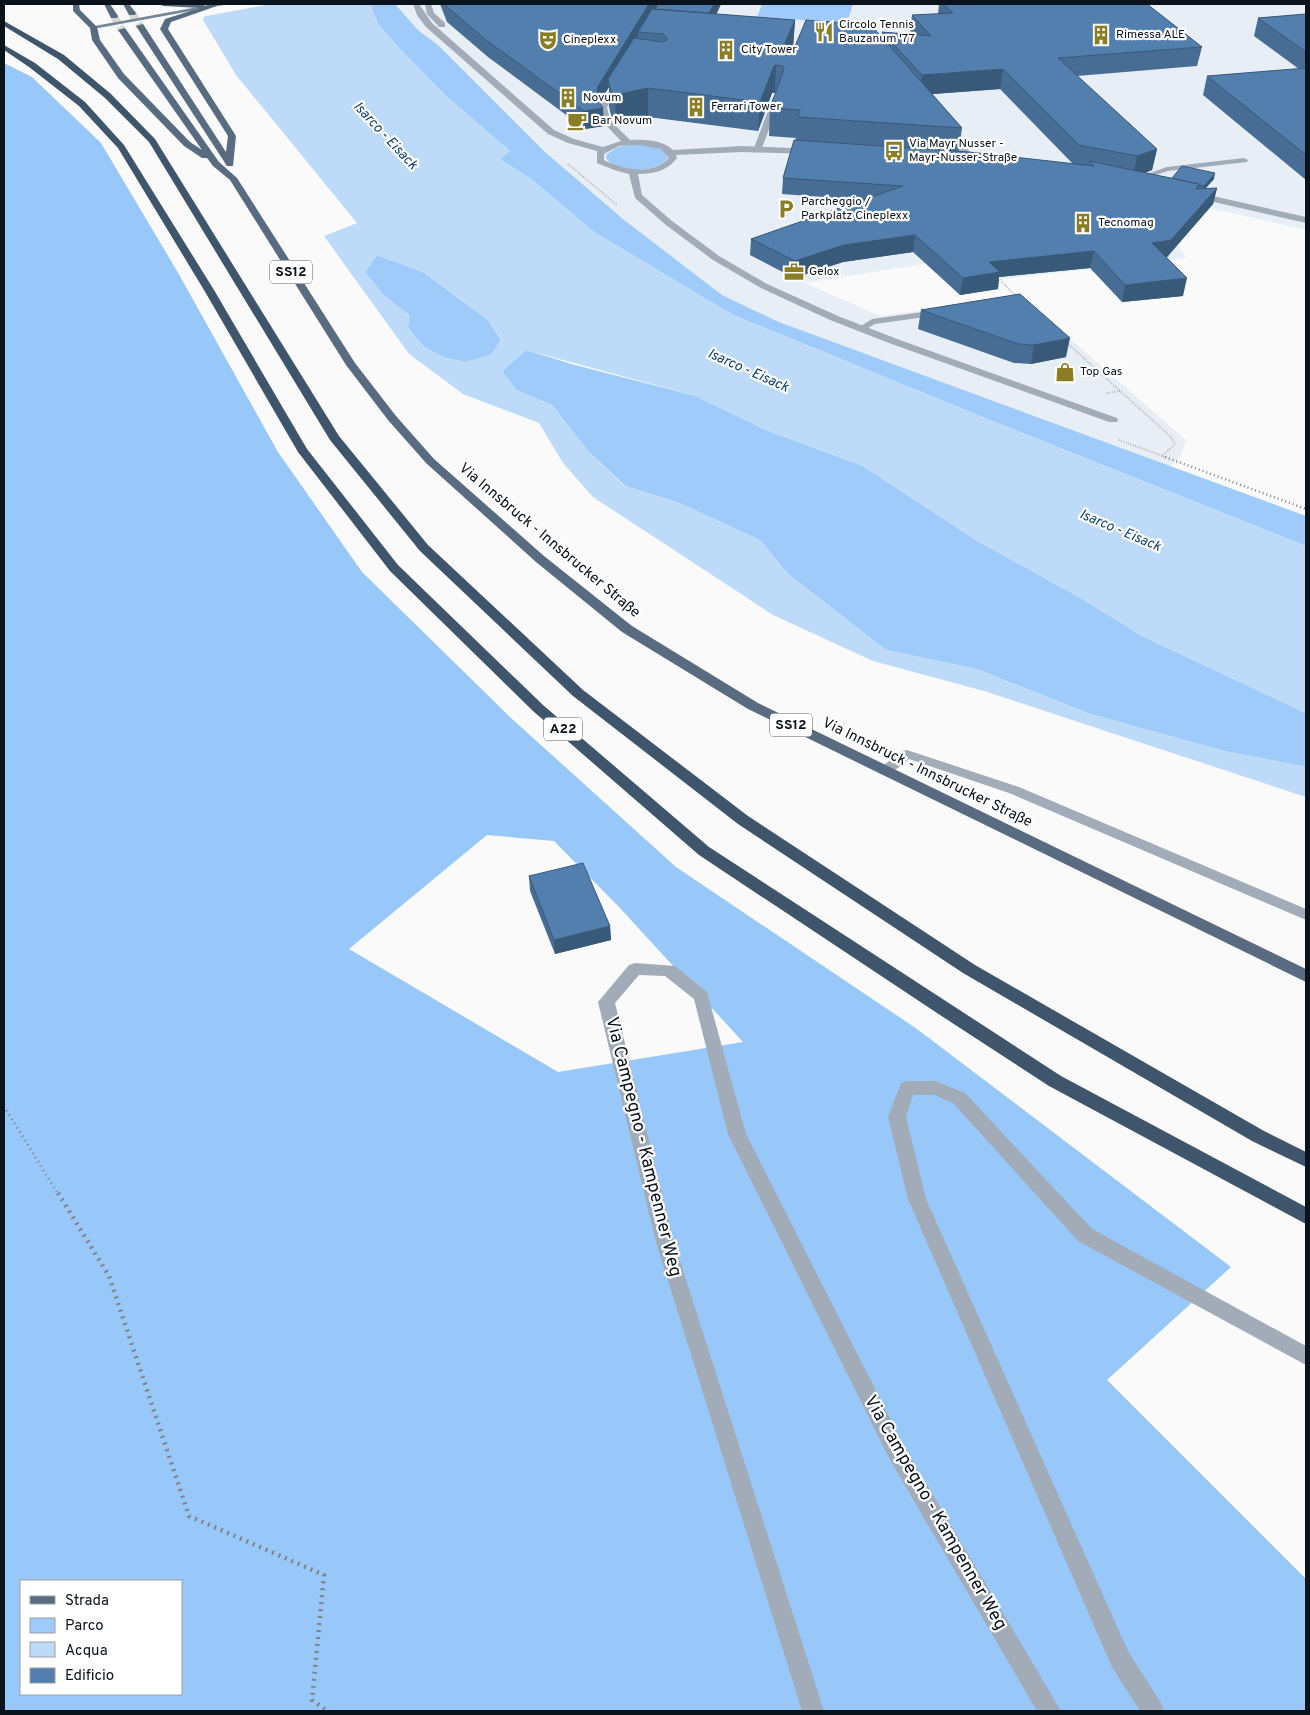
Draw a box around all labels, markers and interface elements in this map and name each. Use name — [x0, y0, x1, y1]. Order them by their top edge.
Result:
place label: Circolo Tennis Bauzanum '77 — [839, 17, 915, 47]
restaurant icon: Circolo Tennis Bauzanum '77 — [813, 21, 835, 43]
building icon: Rimessa ALE — [1090, 24, 1112, 46]
place label: Rimessa ALE — [1116, 27, 1185, 43]
theatre icon: Cineplexx — [537, 29, 559, 51]
place label: Cineplexx — [563, 32, 616, 48]
building icon: City Tower — [715, 39, 737, 61]
place label: City Tower — [741, 42, 797, 58]
building icon: Novum — [557, 87, 579, 109]
place label: Novum — [583, 90, 621, 106]
building icon: Ferrari Tower — [685, 96, 707, 118]
water label: Isarco - Eisack — [349, 99, 421, 174]
place label: Ferrari Tower — [711, 99, 781, 115]
cafe icon: Bar Novum — [566, 110, 588, 132]
place label: Bar Novum — [592, 113, 652, 129]
place label: Via Mayr Nusser - Mayr-Nusser-Straße — [909, 136, 1017, 166]
bus stop icon: Via Mayr Nusser - Mayr-Nusser-Straße — [883, 140, 905, 162]
place label: Parcheggio / Parkplatz Cineplexx — [801, 194, 908, 224]
parking icon: Parcheggio / Parkplatz Cineplexx — [775, 198, 797, 220]
building icon: Tecnomag — [1072, 212, 1094, 234]
place label: Tecnomag — [1098, 215, 1154, 231]
road number: SS12 — [270, 260, 312, 284]
office icon: Gelox — [783, 261, 805, 283]
place label: Gelox — [809, 264, 840, 280]
water label: Isarco - Eisack — [705, 346, 792, 397]
shop icon: Top Gas — [1054, 361, 1076, 383]
place label: Top Gas — [1080, 364, 1122, 380]
street label: Via Innsbruck - Innsbrucker Straße — [454, 459, 644, 623]
water label: Isarco - Eisack — [1077, 506, 1164, 556]
road number: SS12 — [770, 714, 812, 736]
street label: Via Innsbruck - Innsbrucker Straße — [819, 714, 1035, 832]
road number: A22 — [544, 718, 582, 741]
street label: Via Campegno - Kampenner Weg — [600, 1015, 686, 1279]
street label: Via Campegno - Kampenner Weg — [858, 1392, 1012, 1634]
legend — [20, 1580, 182, 1695]
text: Strada — [65, 1592, 109, 1611]
text: Parco — [65, 1617, 104, 1636]
text: Acqua — [65, 1642, 108, 1661]
text: Edificio — [65, 1667, 114, 1686]

